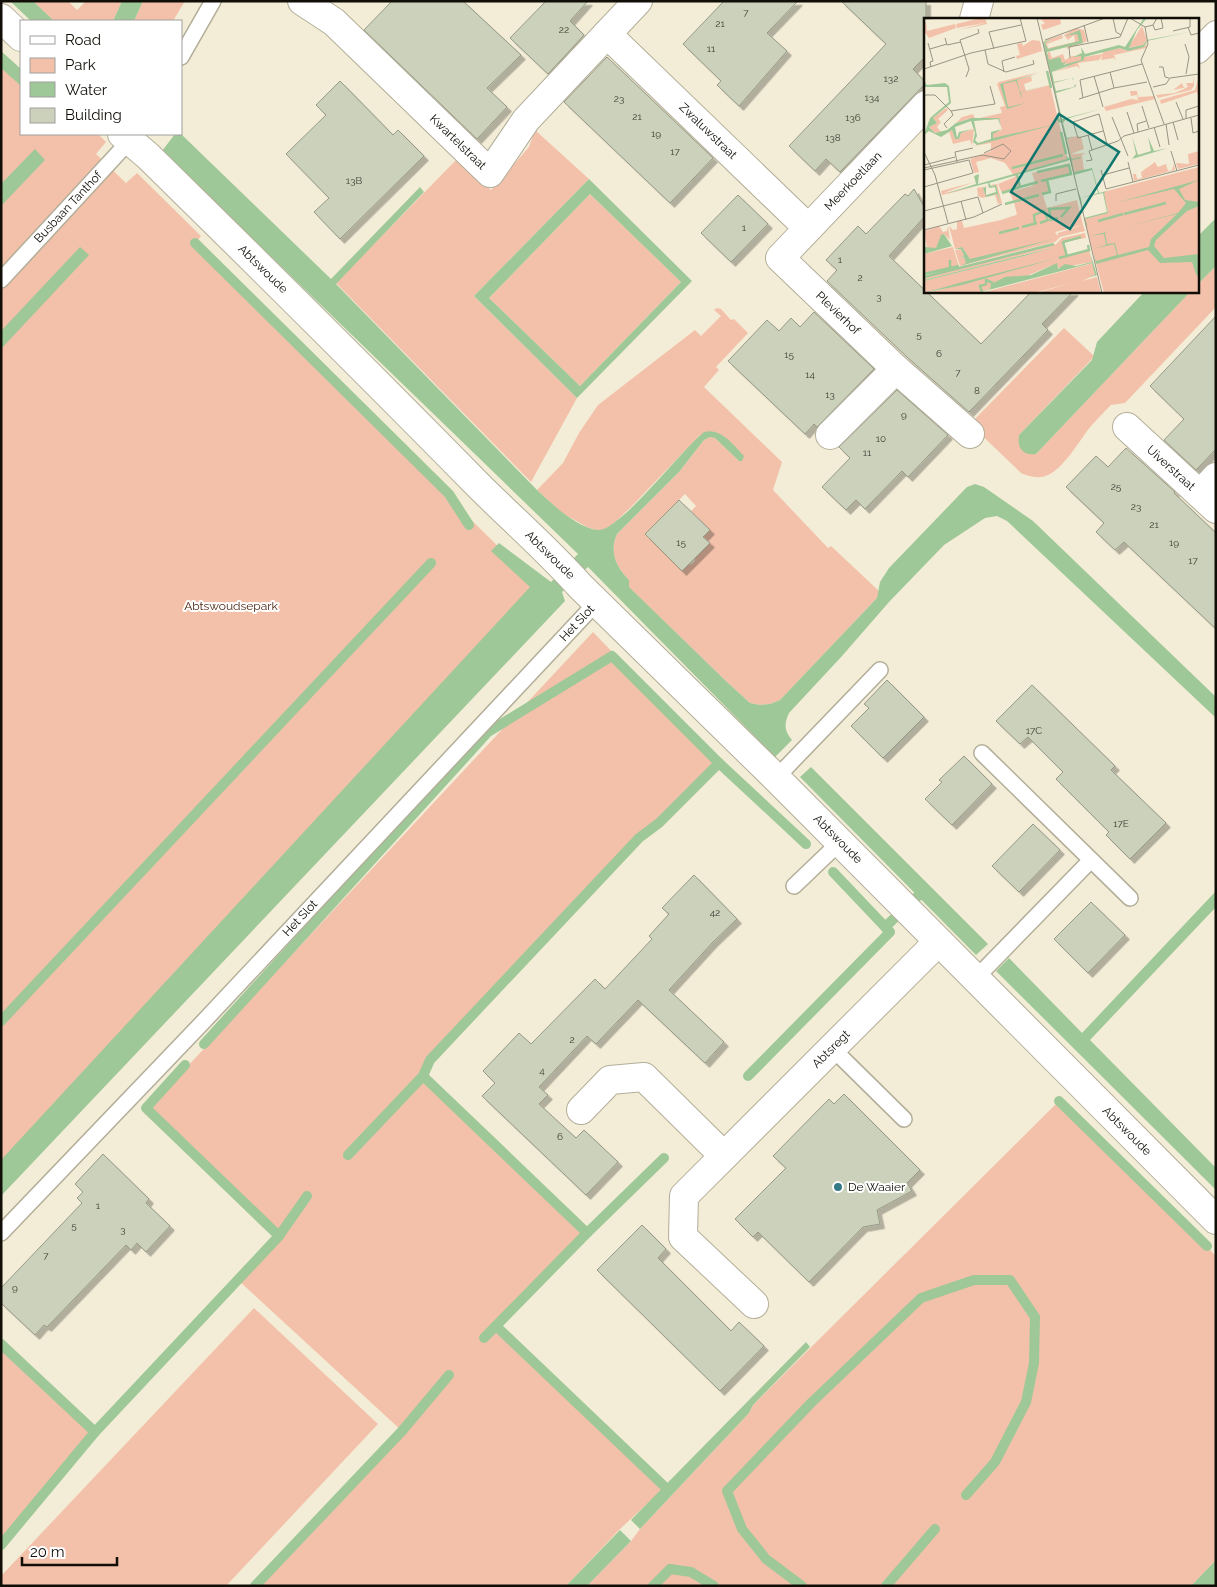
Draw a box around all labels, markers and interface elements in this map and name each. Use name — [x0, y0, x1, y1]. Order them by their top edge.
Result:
house number: 7 — [743, 7, 749, 18]
house number: 21 — [715, 18, 725, 29]
inset map — [924, 18, 1200, 292]
legend — [20, 20, 182, 135]
house number: 22 — [559, 24, 569, 35]
text: Road — [65, 31, 101, 49]
house number: 11 — [707, 43, 716, 54]
text: Park — [65, 56, 96, 74]
house number: 132 — [884, 73, 898, 84]
text: Water — [65, 81, 108, 99]
house number: 134 — [864, 92, 880, 103]
house number: 23 — [614, 93, 624, 104]
street label: Zwaluwstraat — [676, 100, 740, 162]
text: Building — [65, 106, 122, 124]
house number: 21 — [632, 111, 642, 122]
street label: Kwartelstraat — [427, 112, 489, 172]
house number: 136 — [845, 112, 861, 123]
house number: 19 — [651, 128, 661, 139]
house number: 138 — [825, 132, 841, 143]
house number: 17 — [670, 146, 680, 157]
street label: Meerkoetlaan — [821, 149, 885, 213]
street label: Busbaan Tanthof — [31, 168, 105, 246]
house number: 13B — [346, 175, 362, 186]
house number: 1 — [742, 222, 747, 233]
street label: Abtswoude — [235, 242, 291, 296]
house number: 1 — [838, 254, 843, 265]
house number: 2 — [857, 272, 863, 283]
street label: Plevierhof — [813, 289, 864, 338]
house number: 3 — [876, 291, 882, 302]
house number: 4 — [896, 310, 902, 321]
house number: 5 — [916, 329, 922, 340]
house number: 6 — [936, 348, 942, 359]
house number: 15 — [784, 349, 794, 360]
house number: 7 — [955, 367, 961, 378]
house number: 14 — [805, 369, 815, 380]
house number: 8 — [974, 385, 980, 396]
house number: 13 — [825, 389, 835, 400]
house number: 9 — [901, 409, 907, 420]
house number: 10 — [876, 433, 886, 444]
street label: Uiverstraat — [1144, 443, 1198, 493]
house number: 11 — [863, 447, 872, 458]
house number: 25 — [1111, 481, 1122, 492]
house number: 23 — [1131, 501, 1141, 512]
house number: 21 — [1149, 519, 1159, 530]
street label: Abtswoude — [522, 528, 578, 582]
house number: 15 — [676, 537, 686, 548]
house number: 19 — [1169, 537, 1179, 548]
house number: 17 — [1188, 555, 1198, 566]
park label: Abtswoudsepark — [184, 599, 279, 613]
street label: Het Slot — [557, 602, 597, 644]
house number: 17C — [1026, 725, 1042, 736]
street label: Abtswoude — [811, 812, 865, 866]
house number: 17E — [1113, 818, 1129, 829]
street label: Het Slot — [280, 897, 320, 939]
house number: 42 — [710, 907, 720, 918]
street label: Abtsregt — [809, 1027, 853, 1071]
house number: 2 — [569, 1034, 575, 1045]
house number: 4 — [539, 1065, 545, 1076]
street label: Abtswoude — [1100, 1104, 1154, 1158]
house number: 6 — [557, 1131, 563, 1142]
place label: De Waaier — [848, 1180, 906, 1194]
marker: De Waaier — [832, 1181, 844, 1193]
house number: 1 — [96, 1200, 101, 1211]
house number: 5 — [71, 1220, 77, 1231]
house number: 3 — [120, 1224, 126, 1235]
house number: 7 — [43, 1250, 49, 1261]
house number: 9 — [12, 1282, 18, 1293]
scale bar — [22, 1534, 118, 1566]
text: 20 m — [30, 1543, 65, 1561]

